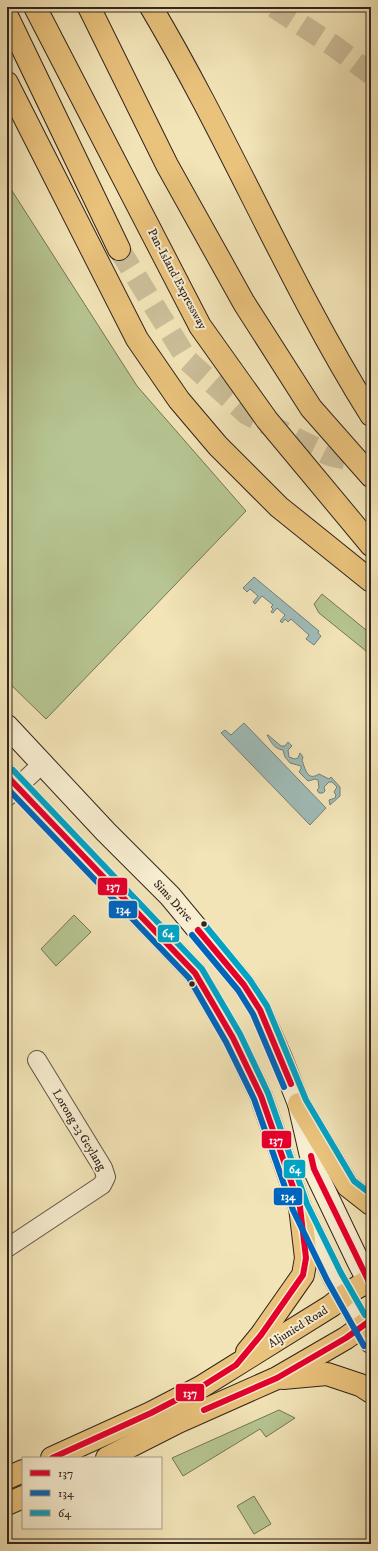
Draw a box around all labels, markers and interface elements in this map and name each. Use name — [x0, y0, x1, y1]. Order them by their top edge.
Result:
street label: Pan-Island Expressway — [144, 226, 210, 332]
line badge: 137 — [97, 877, 128, 896]
street label: Sims Drive — [150, 877, 196, 925]
text: 137 — [106, 880, 120, 894]
line badge: 134 — [108, 900, 138, 919]
text: 134 — [116, 903, 131, 917]
unlabelled marker — [199, 919, 209, 929]
line badge: 64 — [157, 924, 180, 943]
text: 64 — [162, 927, 175, 941]
unlabelled marker — [187, 979, 197, 989]
street label: Lorong 23 Geylang — [49, 1087, 109, 1173]
line badge: 137 — [261, 1130, 292, 1149]
text: 137 — [269, 1134, 283, 1148]
line badge: 64 — [283, 1159, 306, 1179]
text: 64 — [289, 1163, 302, 1177]
line badge: 134 — [273, 1187, 303, 1206]
text: 134 — [281, 1190, 296, 1204]
street label: Aljunied Road — [265, 1303, 331, 1351]
line badge: 137 — [175, 1383, 205, 1402]
text: 137 — [183, 1387, 197, 1401]
legend — [22, 1457, 162, 1529]
text: 137 — [58, 1466, 73, 1481]
text: 134 — [58, 1486, 75, 1501]
text: 64 — [58, 1506, 72, 1521]

